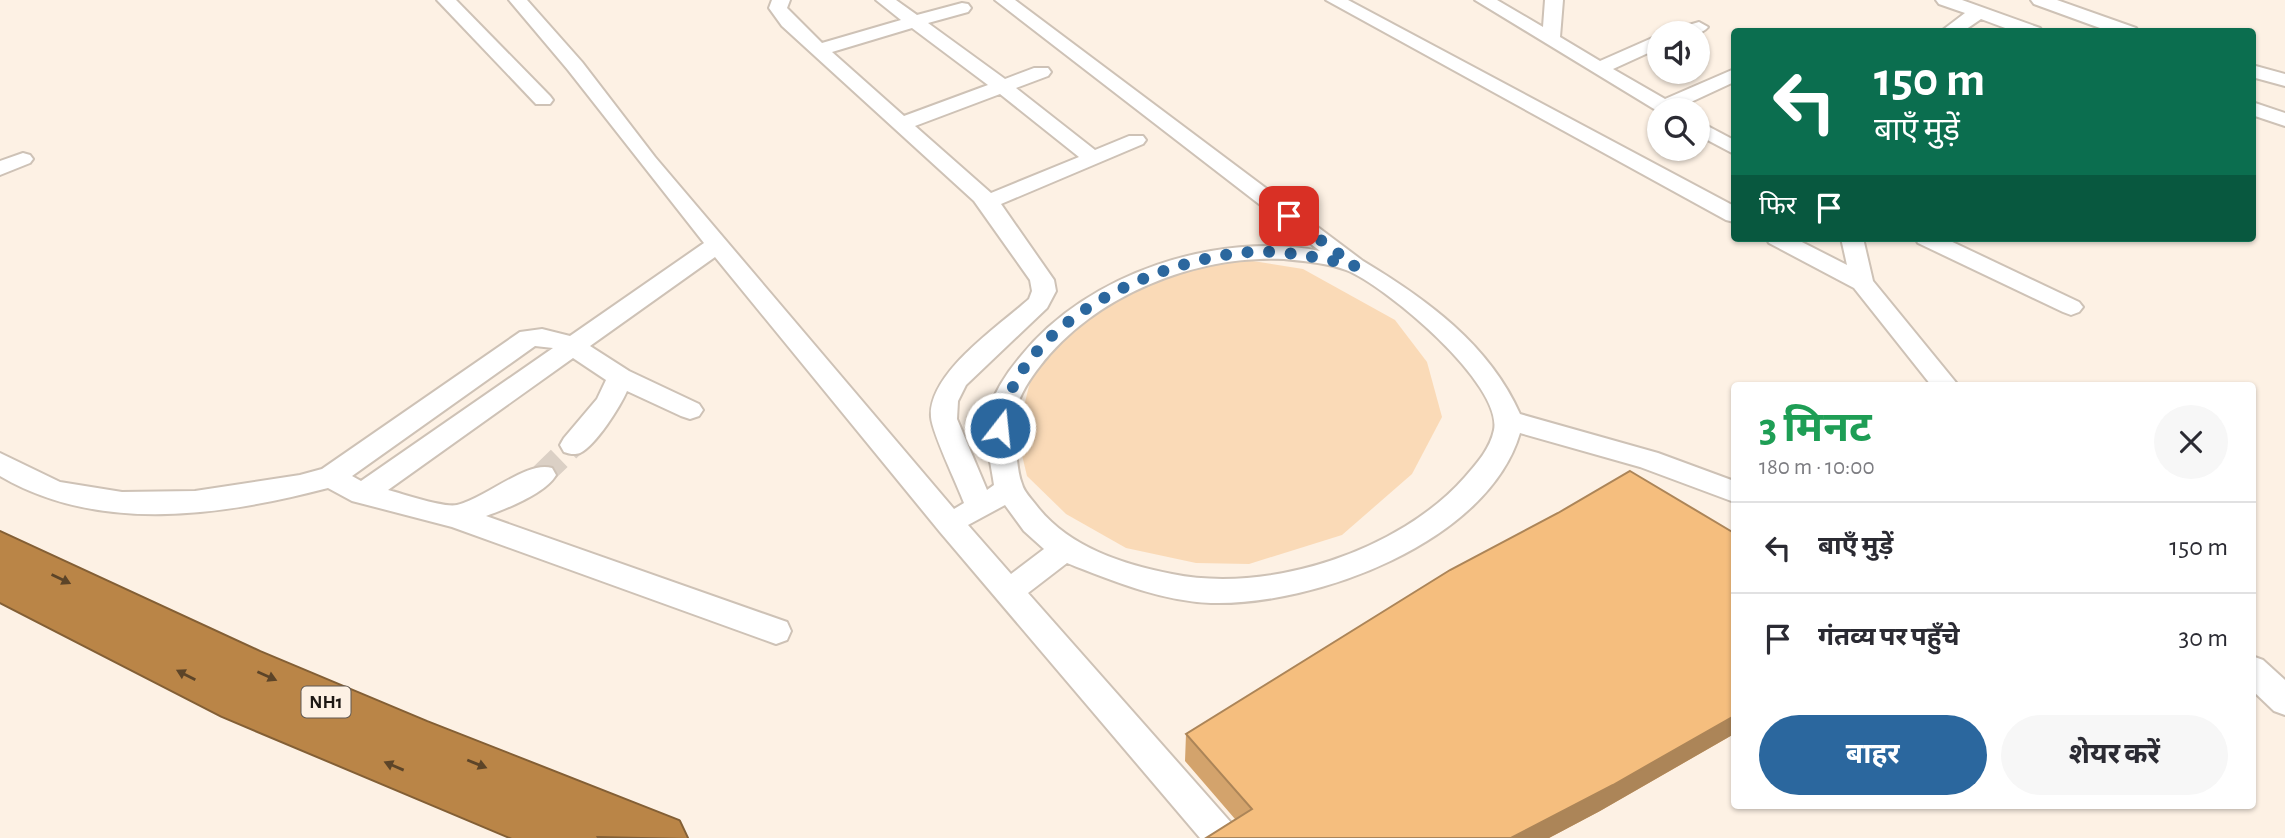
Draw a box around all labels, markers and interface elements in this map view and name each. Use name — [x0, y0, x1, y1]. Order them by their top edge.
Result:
map controls — [1647, 21, 1710, 161]
button: sound — [1647, 21, 1710, 84]
icon: left — [1759, 56, 1850, 147]
text: 150 m — [1874, 56, 1985, 105]
button: search — [1647, 98, 1710, 161]
text: बाएँ मुड़ें — [1874, 114, 1960, 146]
pin — [1259, 186, 1319, 246]
icon: arrive — [1810, 189, 1848, 227]
text: फिर — [1759, 193, 1796, 219]
icon: arrive — [1270, 197, 1308, 235]
position arrow — [963, 391, 1037, 465]
button: close — [2154, 405, 2228, 479]
text: 3 मिनट — [1759, 407, 1872, 449]
text: 180 m · 10:00 — [1759, 456, 1875, 479]
icon: left — [1759, 529, 1797, 567]
text: बाएँ मुड़ें — [1818, 533, 1893, 559]
text: 150 m — [2169, 534, 2228, 560]
one-way arrow — [51, 574, 71, 585]
icon: arrive — [1759, 620, 1797, 658]
text: गंतव्य पर पहुँचे — [1818, 624, 1960, 650]
text: 30 m — [2178, 625, 2228, 651]
one-way arrow — [175, 670, 195, 682]
one-way arrow — [257, 670, 277, 682]
road number: NH1 — [302, 687, 350, 718]
button: बाहर — [1759, 715, 1987, 795]
button: शेयर करें — [2001, 715, 2228, 795]
one-way arrow — [467, 759, 488, 770]
one-way arrow — [384, 760, 404, 772]

